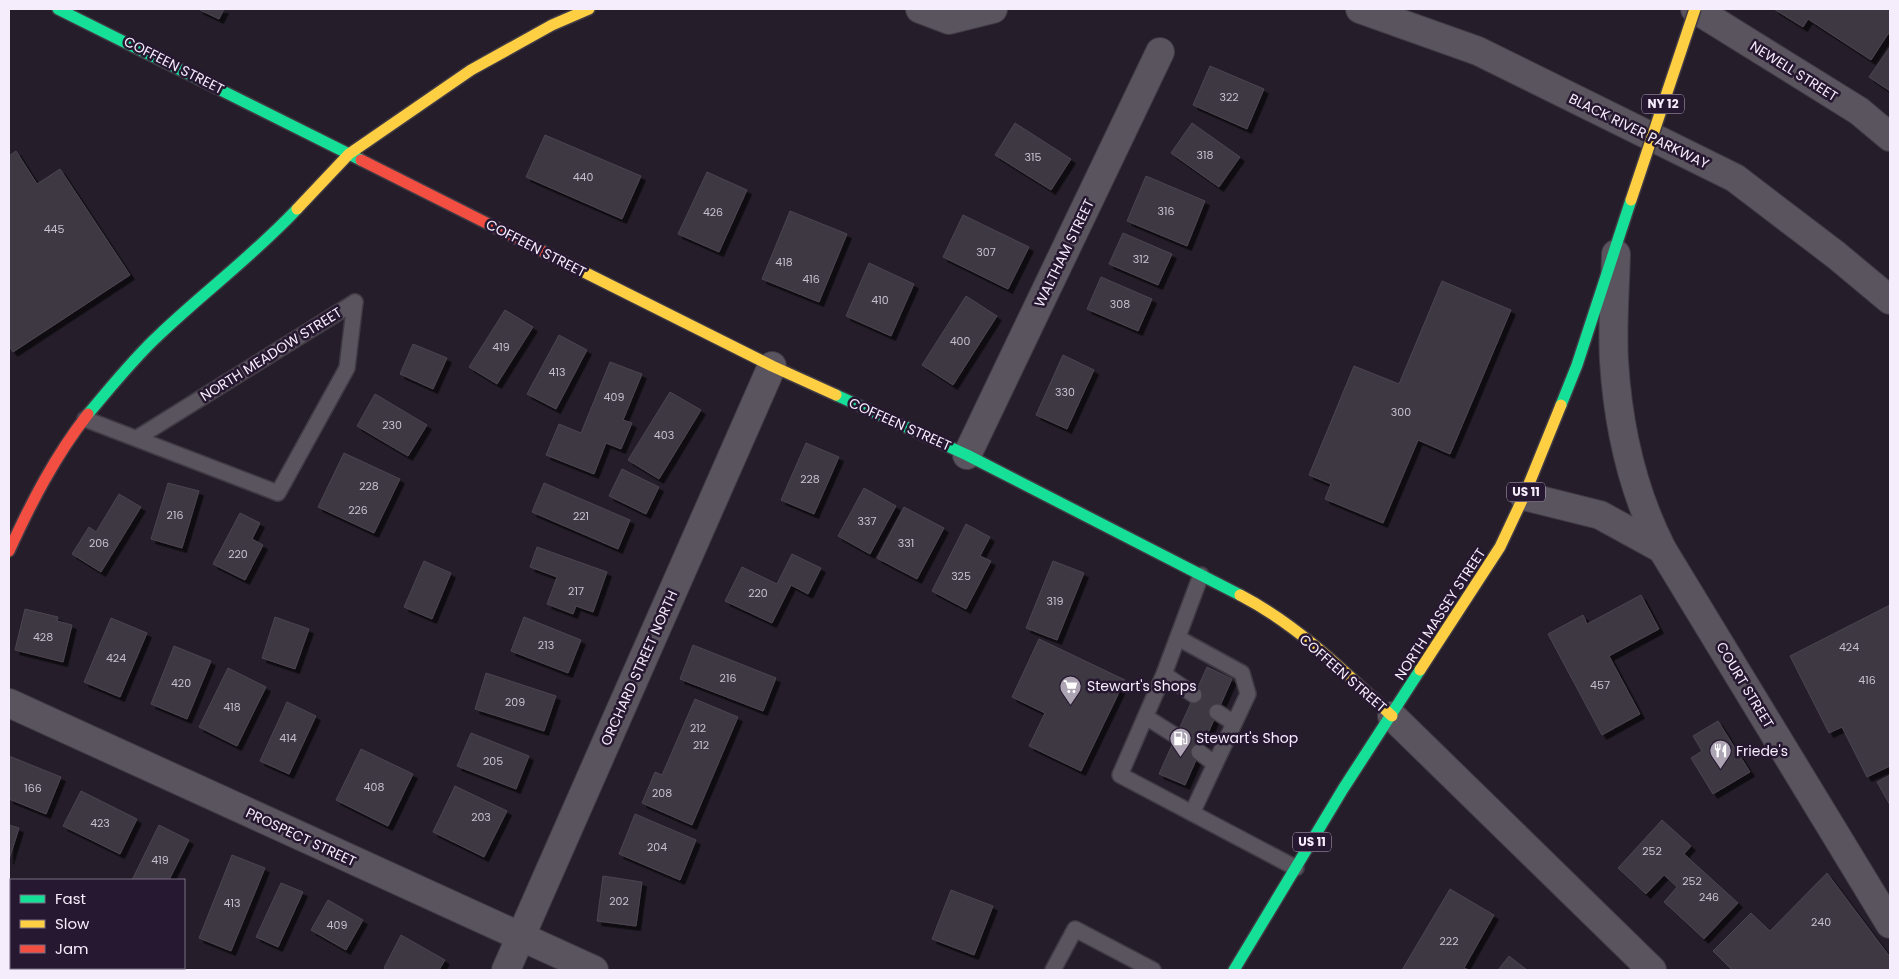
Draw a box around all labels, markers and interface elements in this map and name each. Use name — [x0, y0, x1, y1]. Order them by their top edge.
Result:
street label: COFFEEN STREET — [120, 31, 228, 99]
street label: NEWELL STREET — [1746, 36, 1842, 106]
street label: BLACK RIVER PARKWAY — [1566, 88, 1712, 174]
house number: 322 — [1219, 89, 1239, 105]
road number: NY 12 — [1642, 95, 1684, 114]
house number: 318 — [1197, 147, 1214, 163]
house number: 315 — [1025, 149, 1042, 165]
house number: 440 — [573, 169, 593, 185]
street label: WALTHAM STREET — [1029, 195, 1099, 310]
house number: 316 — [1158, 203, 1175, 219]
house number: 426 — [703, 204, 723, 220]
street label: COFFEEN STREET — [482, 214, 590, 282]
house number: 445 — [44, 221, 64, 237]
house number: 307 — [976, 244, 996, 260]
house number: 312 — [1133, 251, 1149, 267]
house number: 418 — [775, 254, 793, 270]
house number: 416 — [802, 271, 820, 287]
house number: 410 — [871, 292, 889, 308]
house number: 308 — [1110, 296, 1130, 312]
street label: NORTH MEADOW STREET — [196, 302, 346, 406]
house number: 400 — [950, 333, 970, 349]
house number: 419 — [492, 339, 510, 355]
house number: 413 — [549, 364, 565, 380]
house number: 330 — [1055, 384, 1075, 400]
house number: 409 — [604, 389, 624, 405]
street label: COFFEEN STREET — [846, 392, 955, 456]
house number: 300 — [1391, 404, 1411, 420]
house number: 230 — [382, 417, 402, 433]
house number: 403 — [654, 427, 674, 443]
house number: 228 — [800, 471, 820, 487]
house number: 228 — [359, 478, 379, 494]
road number: US 11 — [1507, 482, 1545, 502]
house number: 226 — [348, 502, 368, 518]
house number: 216 — [167, 507, 183, 523]
house number: 221 — [573, 508, 589, 524]
house number: 337 — [858, 513, 876, 529]
house number: 206 — [89, 535, 109, 551]
house number: 331 — [898, 535, 914, 551]
street label: NORTH MASSEY STREET — [1390, 544, 1490, 684]
house number: 220 — [228, 546, 248, 562]
house number: 325 — [951, 568, 971, 584]
house number: 217 — [568, 583, 584, 599]
house number: 220 — [748, 585, 768, 601]
street label: ORCHARD STREET NORTH — [596, 587, 682, 749]
house number: 319 — [1047, 593, 1064, 609]
house number: 428 — [33, 629, 53, 645]
street label: COFFEEN STREET — [1295, 629, 1391, 717]
house number: 213 — [538, 637, 554, 653]
street label: COURT STREET — [1711, 638, 1779, 732]
house number: 424 — [1839, 639, 1859, 655]
house number: 424 — [106, 650, 126, 666]
house number: 216 — [720, 670, 736, 686]
house number: 416 — [1858, 672, 1876, 688]
supermarket icon: Stewart's Shops — [1059, 674, 1083, 705]
house number: 420 — [171, 675, 191, 691]
place label: Stewart's Shops — [1087, 676, 1196, 696]
house number: 457 — [1590, 677, 1610, 693]
house number: 209 — [505, 694, 525, 710]
house number: 418 — [223, 699, 241, 715]
house number: 212 — [690, 720, 706, 736]
fuel station icon: Stewart's Shop — [1168, 726, 1192, 757]
place label: Stewart's Shop — [1196, 728, 1298, 748]
house number: 414 — [279, 730, 297, 746]
house number: 212 — [693, 737, 709, 753]
restaurant icon: Friede's — [1708, 739, 1732, 770]
place label: Friede's — [1736, 741, 1788, 761]
house number: 205 — [483, 753, 503, 769]
house number: 408 — [364, 779, 384, 795]
house number: 166 — [24, 780, 42, 796]
house number: 208 — [652, 785, 672, 801]
street label: PROSPECT STREET — [243, 803, 360, 871]
house number: 203 — [471, 809, 491, 825]
house number: 423 — [90, 815, 110, 831]
road number: US 11 — [1293, 832, 1331, 852]
house number: 204 — [647, 839, 667, 855]
house number: 252 — [1642, 843, 1662, 859]
house number: 419 — [151, 852, 169, 868]
house number: 252 — [1682, 873, 1702, 889]
legend — [10, 879, 185, 969]
text: Fast — [55, 888, 86, 909]
house number: 246 — [1699, 889, 1719, 905]
house number: 202 — [609, 893, 629, 909]
house number: 413 — [224, 895, 240, 911]
text: Slow — [55, 913, 90, 934]
house number: 240 — [1811, 914, 1831, 930]
house number: 409 — [327, 917, 347, 933]
house number: 222 — [1440, 933, 1458, 949]
text: Jam — [55, 938, 89, 959]

